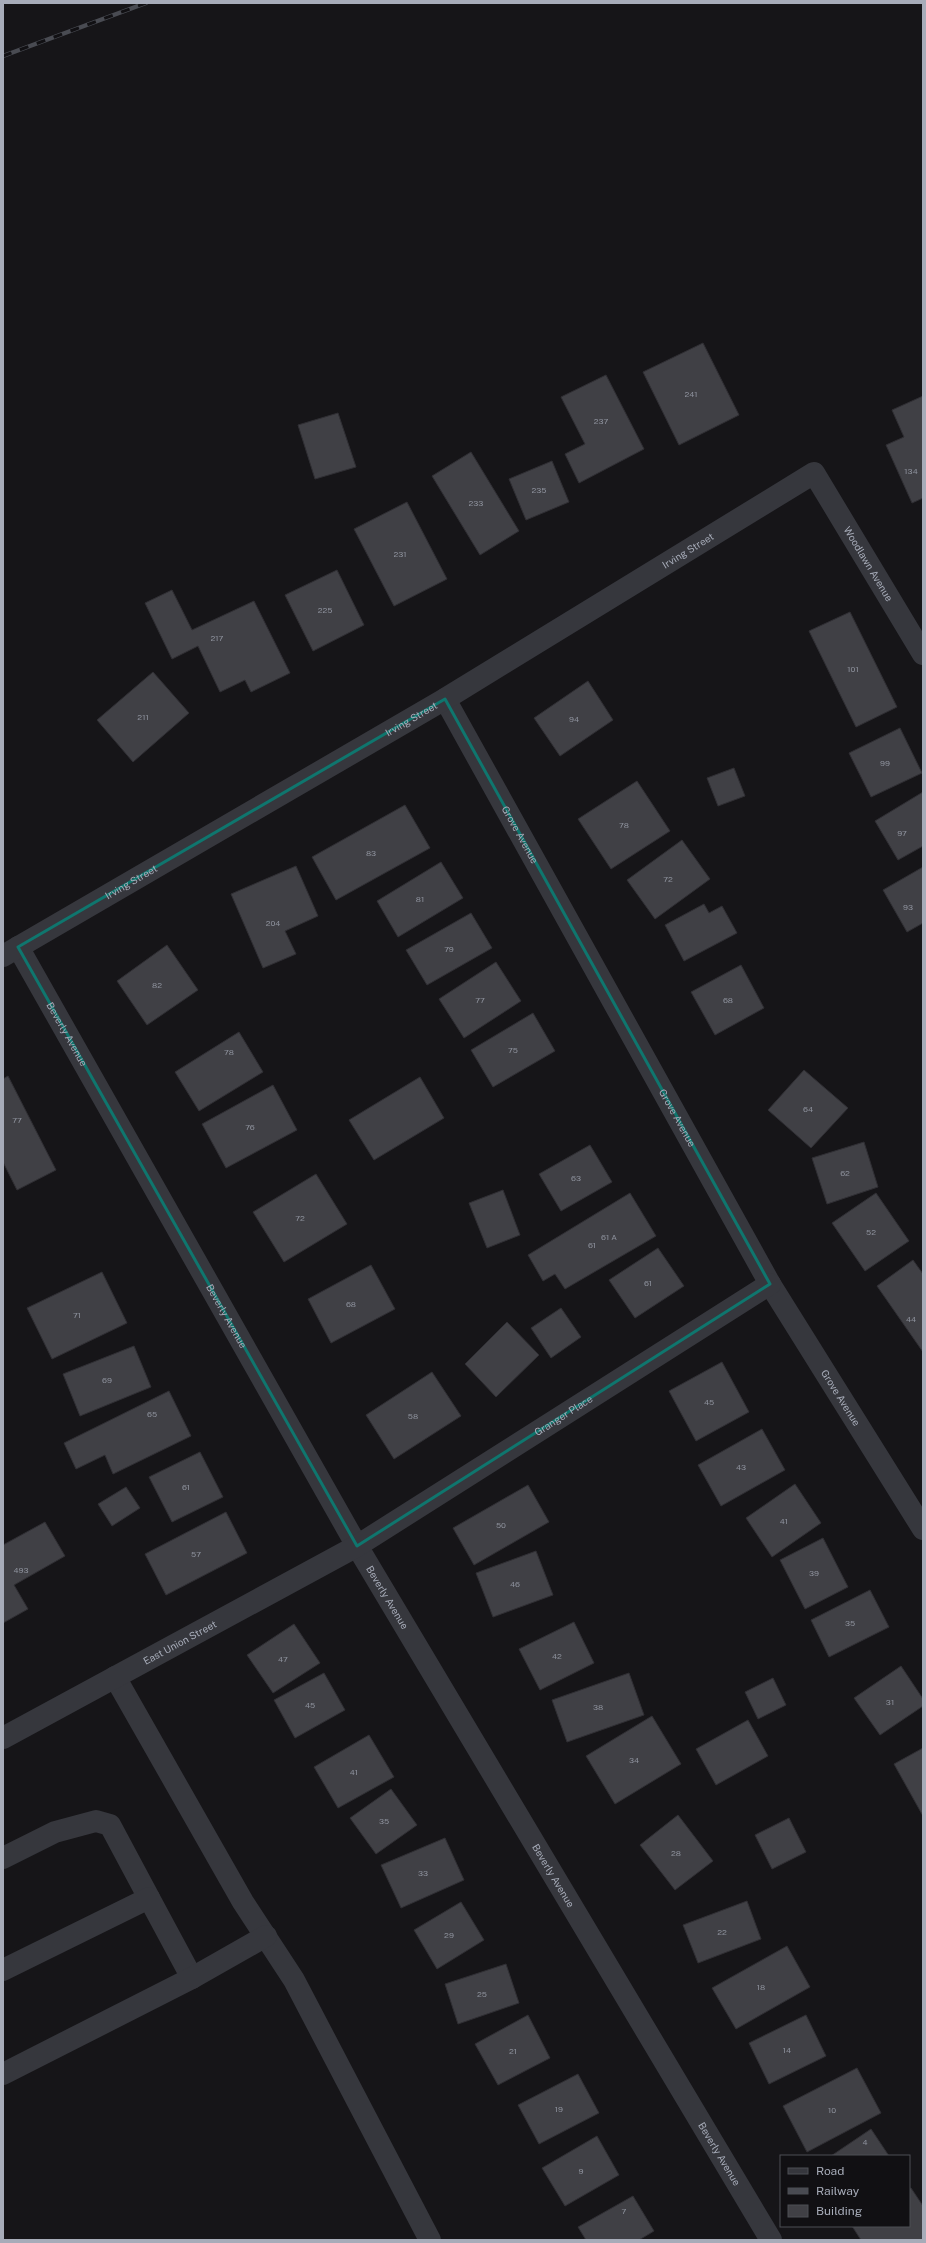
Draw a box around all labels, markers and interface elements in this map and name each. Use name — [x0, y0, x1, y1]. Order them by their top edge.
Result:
house number: 241 — [684, 389, 698, 399]
house number: 237 — [594, 416, 608, 426]
house number: 134 — [904, 466, 918, 476]
house number: 235 — [532, 485, 546, 495]
house number: 233 — [469, 498, 483, 508]
street label: Woodlawn Avenue — [842, 524, 896, 604]
street label: Irving Street — [660, 530, 716, 571]
house number: 231 — [393, 549, 407, 559]
house number: 225 — [318, 605, 332, 615]
house number: 217 — [211, 633, 224, 643]
house number: 101 — [847, 664, 859, 674]
street label: Irving Street — [383, 699, 439, 739]
house number: 211 — [137, 712, 149, 722]
house number: 94 — [569, 714, 579, 724]
house number: 99 — [880, 758, 890, 768]
street label: Grove Avenue — [499, 804, 541, 866]
house number: 78 — [619, 820, 629, 830]
house number: 97 — [897, 828, 907, 838]
house number: 83 — [366, 848, 376, 858]
street label: Irving Street — [103, 862, 159, 901]
house number: 72 — [663, 874, 673, 884]
house number: 81 — [416, 894, 424, 904]
house number: 93 — [903, 902, 913, 912]
house number: 204 — [266, 918, 280, 928]
house number: 79 — [444, 944, 454, 954]
house number: 82 — [152, 980, 162, 990]
house number: 77 — [475, 995, 485, 1005]
house number: 68 — [723, 995, 733, 1005]
street label: Beverly Avenue — [44, 1000, 90, 1069]
house number: 75 — [508, 1045, 518, 1055]
house number: 78 — [224, 1047, 234, 1057]
street label: Grove Avenue — [657, 1087, 699, 1149]
house number: 64 — [803, 1104, 813, 1114]
house number: 77 — [12, 1115, 22, 1125]
house number: 76 — [245, 1122, 255, 1132]
house number: 62 — [840, 1168, 850, 1178]
house number: 63 — [571, 1173, 581, 1183]
house number: 72 — [295, 1213, 305, 1223]
house number: 52 — [866, 1227, 876, 1237]
house number: 61 A — [601, 1232, 617, 1242]
house number: 61 — [588, 1240, 596, 1250]
house number: 61 — [644, 1278, 652, 1288]
street label: Beverly Avenue — [204, 1282, 250, 1351]
house number: 68 — [346, 1299, 356, 1309]
house number: 71 — [73, 1310, 81, 1320]
house number: 44 — [906, 1314, 916, 1324]
street label: Grove Avenue — [819, 1367, 863, 1428]
house number: 69 — [102, 1375, 112, 1385]
street label: Granger Place — [532, 1392, 595, 1438]
house number: 45 — [704, 1397, 714, 1407]
house number: 65 — [147, 1409, 157, 1419]
house number: 58 — [408, 1411, 418, 1421]
house number: 43 — [736, 1462, 746, 1472]
house number: 61 — [182, 1482, 190, 1492]
house number: 41 — [780, 1516, 788, 1526]
house number: 50 — [496, 1520, 506, 1530]
house number: 57 — [191, 1549, 201, 1559]
street label: Beverly Avenue — [364, 1563, 411, 1632]
house number: 493 — [13, 1565, 29, 1575]
house number: 39 — [809, 1568, 819, 1578]
house number: 46 — [510, 1579, 520, 1589]
street label: East Union Street — [141, 1617, 218, 1667]
house number: 35 — [845, 1618, 855, 1628]
house number: 42 — [552, 1651, 562, 1661]
house number: 47 — [278, 1654, 288, 1664]
house number: 31 — [886, 1697, 894, 1707]
house number: 45 — [305, 1700, 315, 1710]
house number: 38 — [593, 1702, 603, 1712]
house number: 34 — [629, 1755, 639, 1765]
house number: 41 — [350, 1767, 358, 1777]
house number: 35 — [379, 1816, 389, 1826]
street label: Beverly Avenue — [530, 1842, 577, 1910]
house number: 28 — [671, 1848, 681, 1858]
house number: 33 — [418, 1868, 428, 1878]
house number: 22 — [717, 1927, 727, 1937]
house number: 29 — [444, 1930, 454, 1940]
house number: 18 — [757, 1982, 765, 1992]
house number: 25 — [477, 1989, 487, 1999]
house number: 14 — [783, 2045, 791, 2055]
house number: 21 — [509, 2046, 517, 2056]
house number: 19 — [555, 2104, 563, 2114]
house number: 10 — [828, 2105, 836, 2115]
street label: Beverly Avenue — [696, 2120, 743, 2188]
house number: 4 — [862, 2137, 868, 2147]
legend — [780, 2155, 910, 2227]
text: Road — [816, 2164, 844, 2178]
house number: 9 — [579, 2166, 584, 2176]
text: Railway — [816, 2184, 860, 2198]
text: Building — [816, 2204, 862, 2218]
house number: 7 — [622, 2206, 627, 2216]

